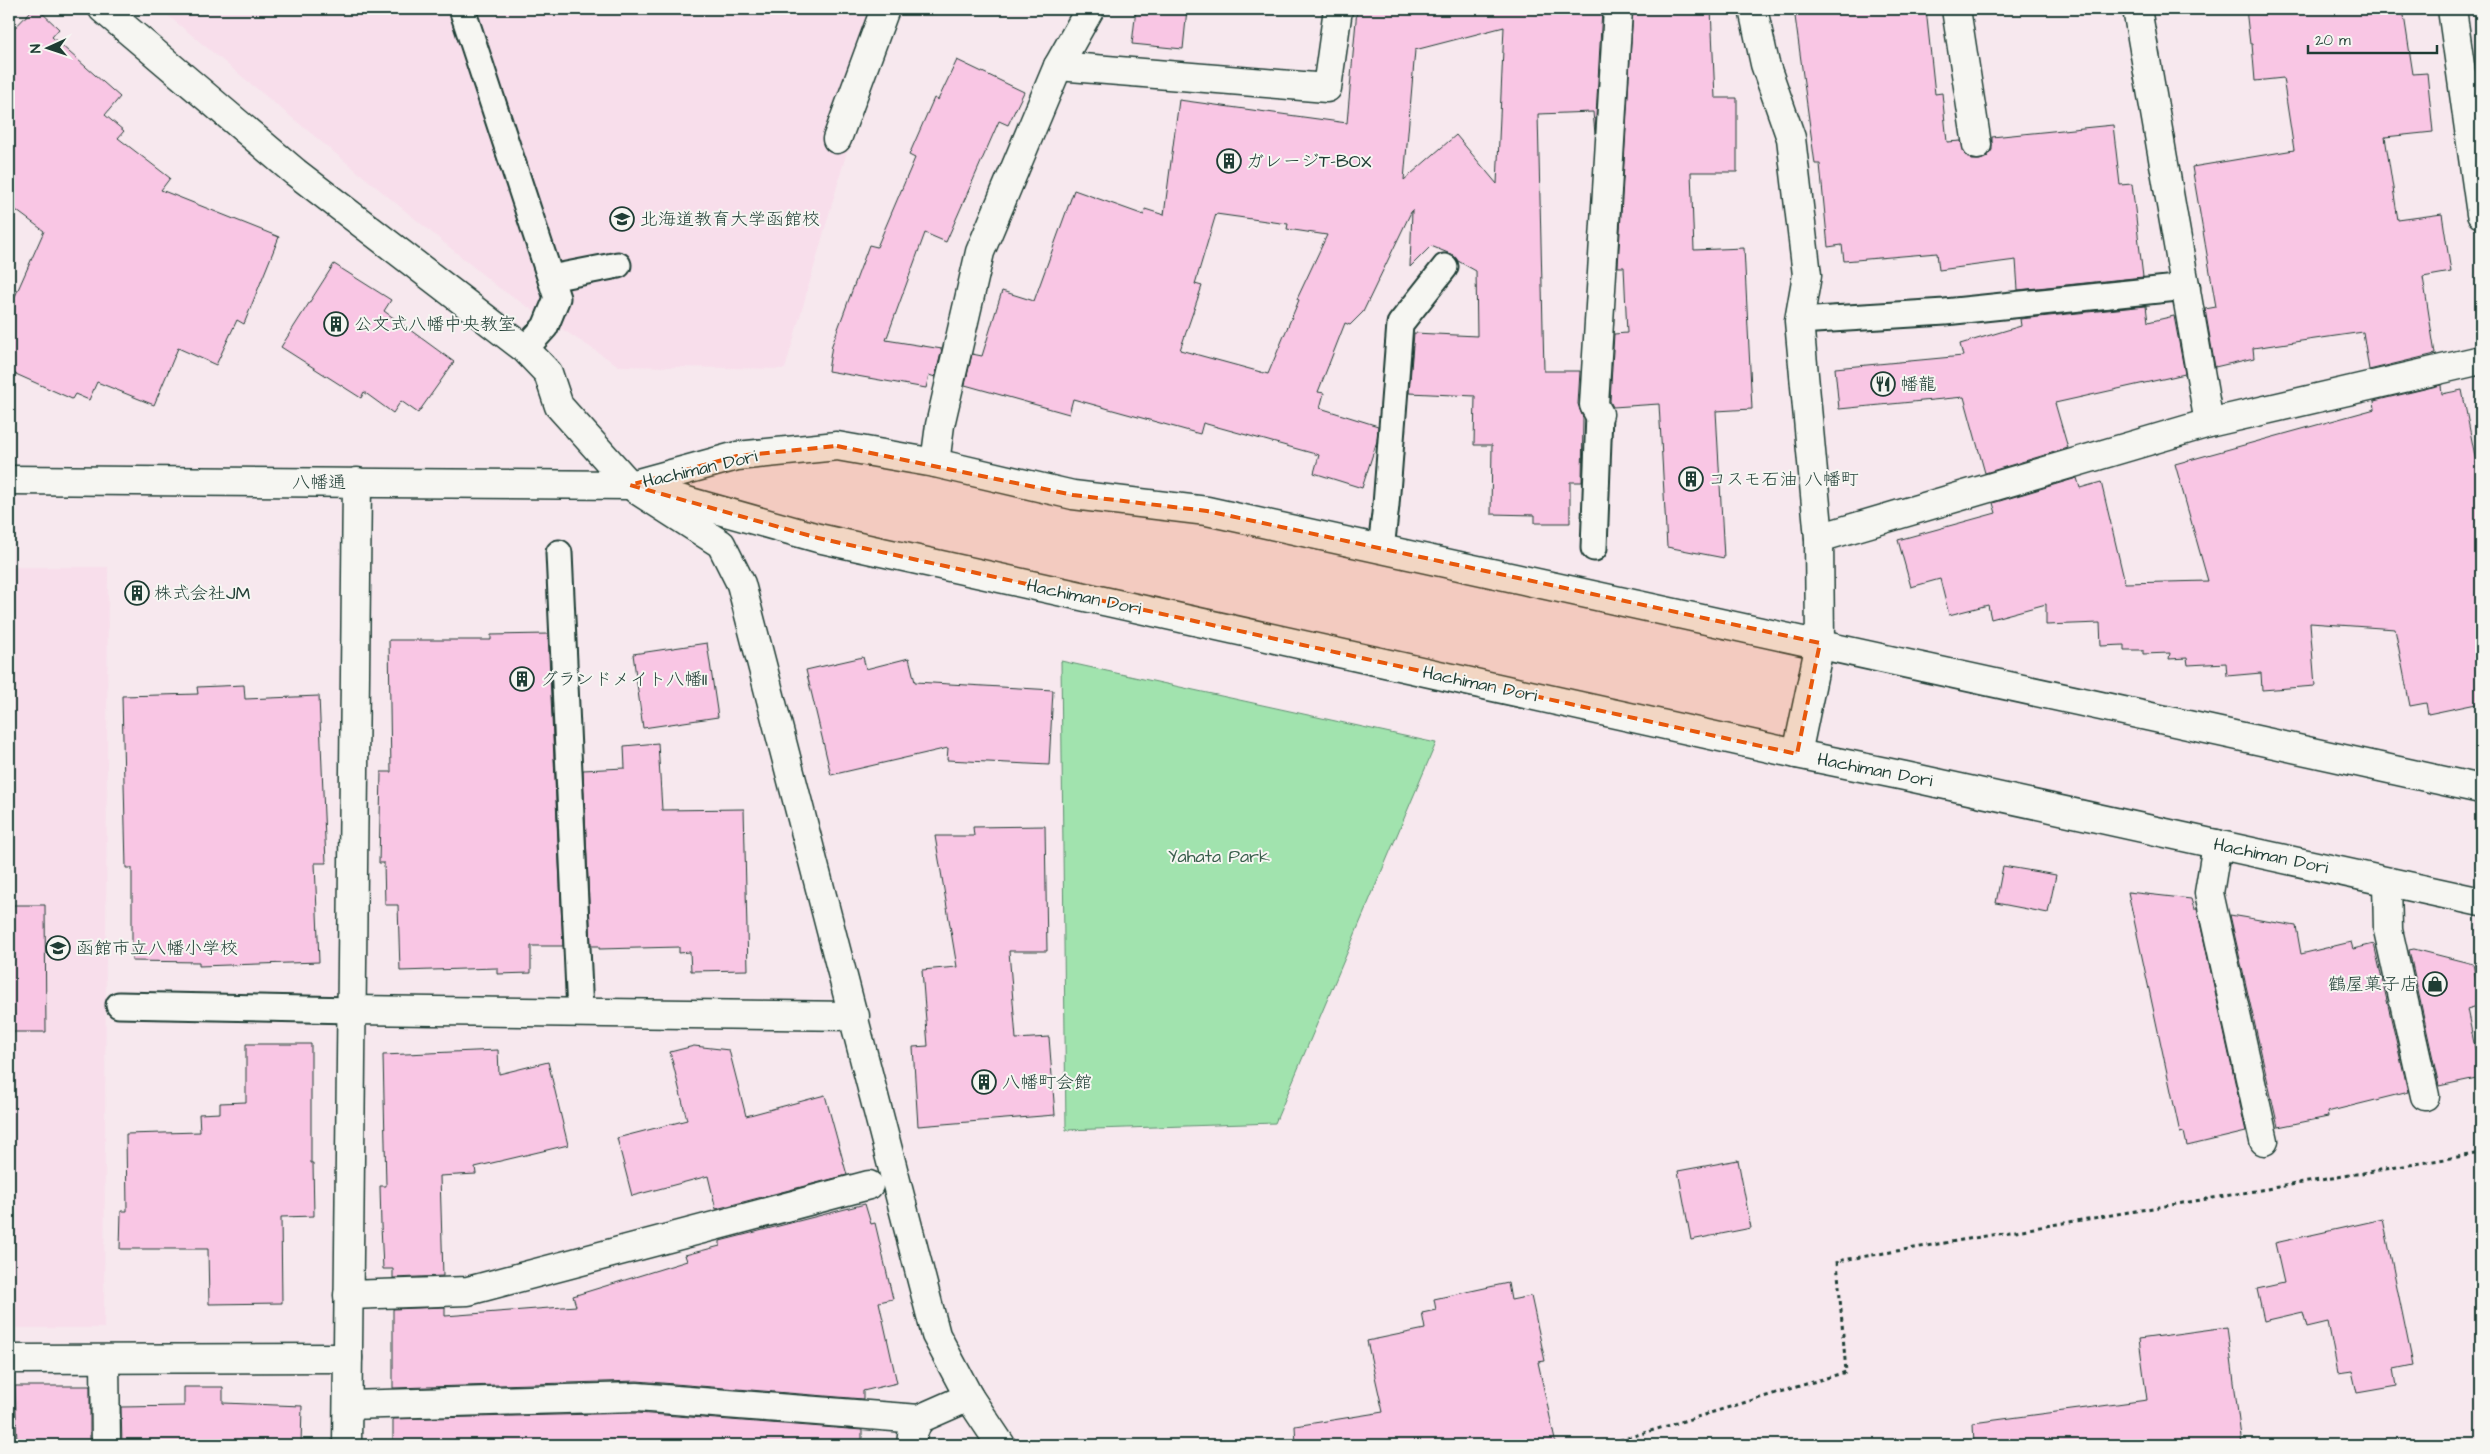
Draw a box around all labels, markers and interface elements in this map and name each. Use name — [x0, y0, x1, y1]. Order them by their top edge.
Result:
north arrow — [22, 22, 72, 72]
scale bar — [2308, 22, 2436, 54]
text: 20 m — [2315, 30, 2351, 51]
text: N — [26, 44, 46, 54]
building icon: ガレージT-BOX — [1216, 148, 1242, 174]
place label: ガレージT-BOX — [1246, 149, 1372, 174]
school or university icon: 北海道教育大学函館校 — [609, 206, 635, 232]
place label: 北海道教育大学函館校 — [640, 207, 820, 232]
building icon: 公文式八幡中央教室 — [323, 311, 349, 337]
place label: 公文式八幡中央教室 — [354, 312, 516, 337]
restaurant icon: 幡龍 — [1870, 371, 1896, 397]
place label: 幡龍 — [1900, 372, 1936, 397]
street label: Hachiman Dori — [640, 444, 760, 494]
building icon: コスモ石油 八幡町 — [1678, 466, 1704, 492]
place label: コスモ石油 八幡町 — [1708, 467, 1859, 492]
street label: 八幡通 — [292, 470, 346, 495]
street label: Hachiman Dori — [1024, 573, 1144, 621]
building icon: 株式会社JM — [124, 580, 150, 606]
place label: 株式会社JM — [154, 581, 251, 606]
street label: Hachiman Dori — [1420, 660, 1540, 708]
building icon: グランドメイト八幡II — [509, 666, 535, 692]
place label: グランドメイト八幡II — [540, 667, 707, 692]
street label: Hachiman Dori — [1815, 747, 1935, 793]
street label: Hachiman Dori — [2211, 832, 2331, 880]
park label: Yahata Park — [1168, 844, 1270, 869]
school or university icon: 函館市立八幡小学校 — [45, 935, 71, 961]
place label: 函館市立八幡小学校 — [76, 936, 238, 961]
shop icon: 鶴屋菓子店 — [2422, 971, 2448, 997]
place label: 鶴屋菓子店 — [2328, 972, 2418, 997]
building icon: 八幡町会館 — [971, 1069, 997, 1095]
place label: 八幡町会館 — [1002, 1070, 1092, 1095]

